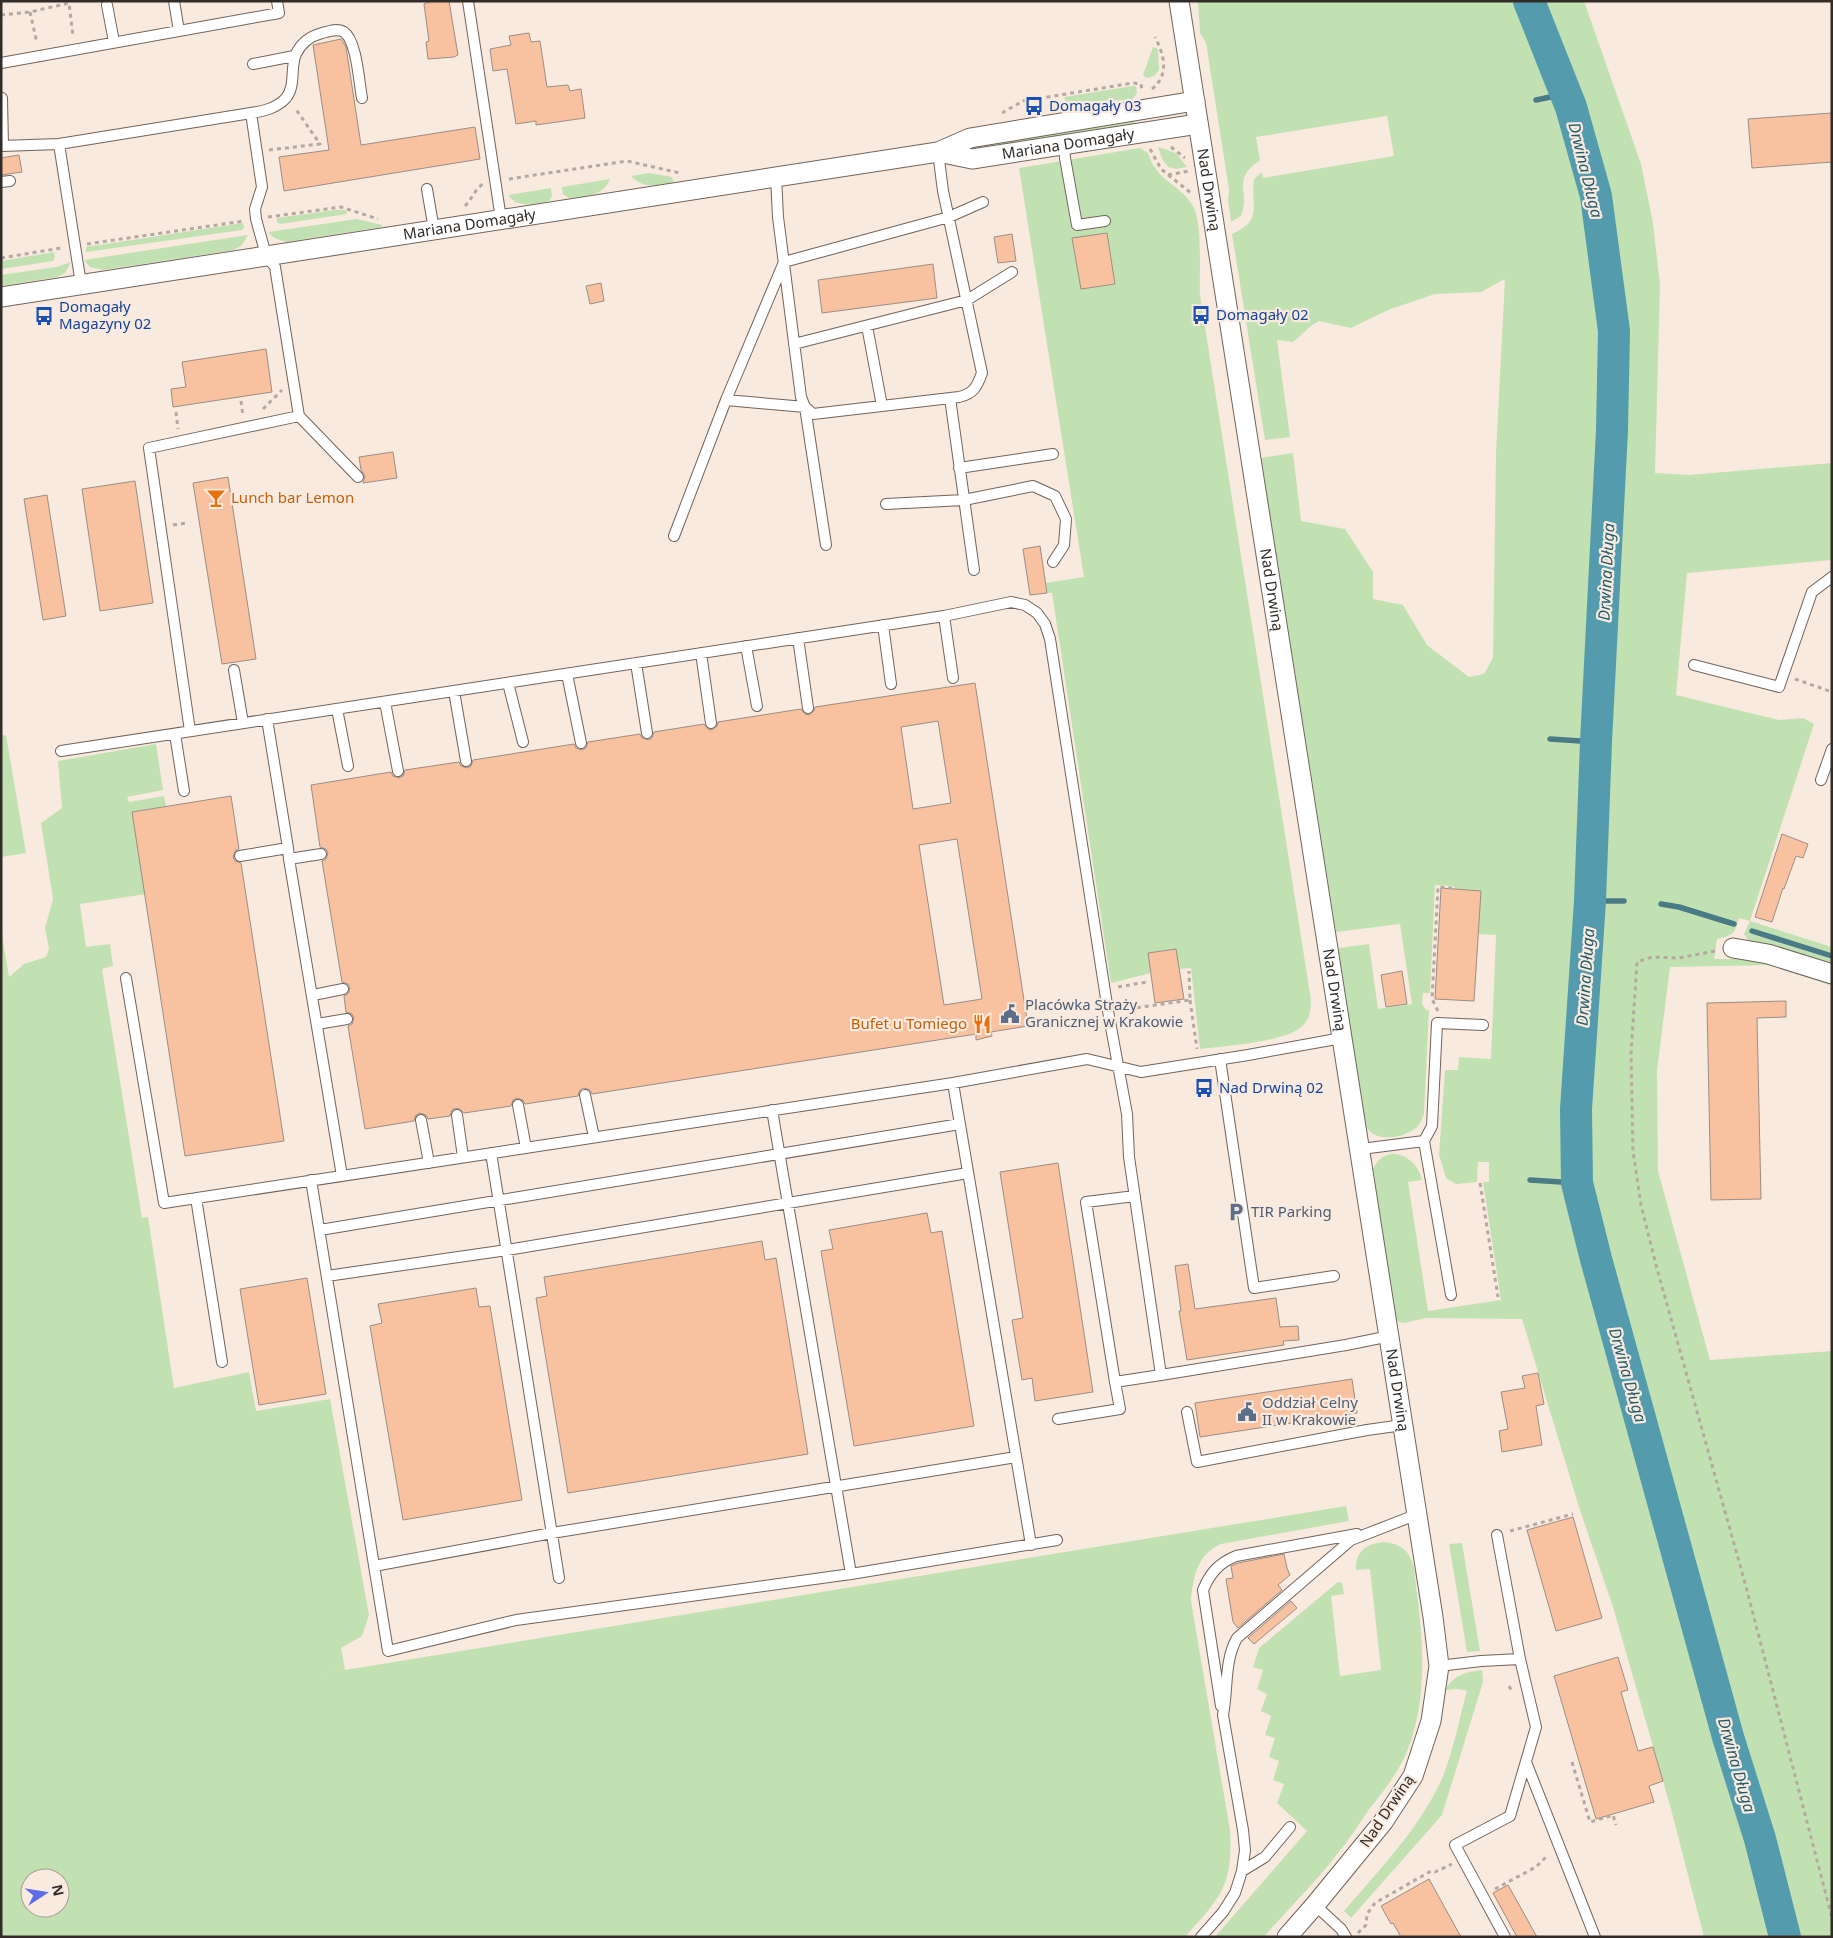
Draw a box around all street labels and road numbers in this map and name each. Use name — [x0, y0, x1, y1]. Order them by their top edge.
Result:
street label: Mariana Domagały — [1000, 123, 1136, 163]
street label: Nad Drwiną — [1193, 147, 1226, 232]
street label: Mariana Domagały — [402, 203, 537, 244]
street label: Nad Drwiną — [1256, 547, 1289, 632]
street label: Nad Drwiną — [1319, 947, 1352, 1033]
street label: Nad Drwiną — [1382, 1347, 1415, 1433]
street label: Nad Drwiną — [1355, 1770, 1418, 1851]

